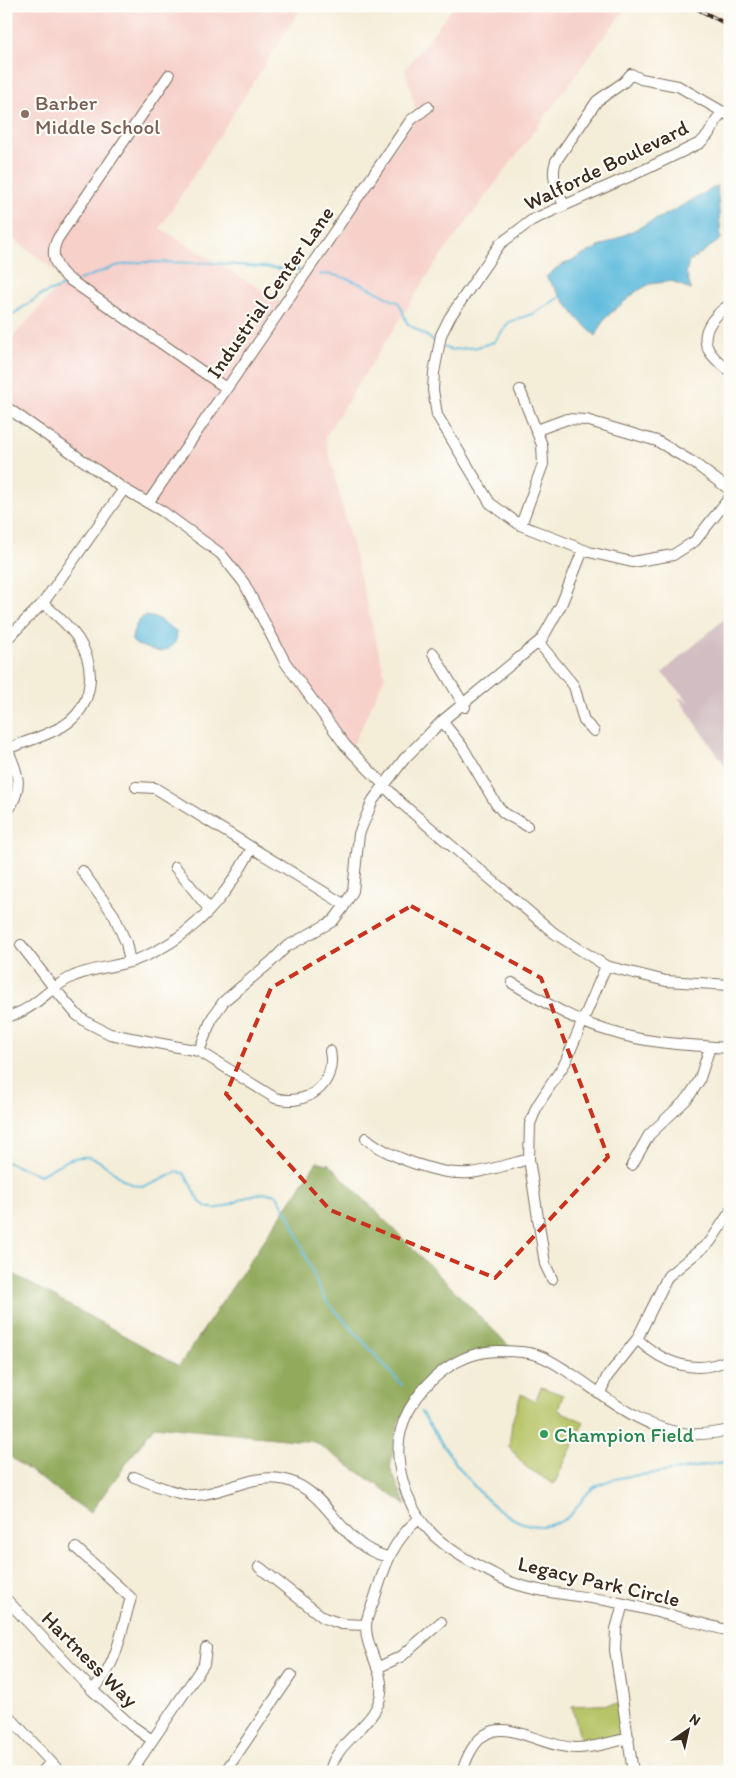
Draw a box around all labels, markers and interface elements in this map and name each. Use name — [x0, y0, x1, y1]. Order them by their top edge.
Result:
place label: Barber Middle School — [35, 90, 160, 139]
marker: Barber Middle School — [19, 108, 31, 120]
street label: Walforde Boulevard — [520, 114, 692, 216]
street label: Industrial Center Lane — [201, 201, 339, 383]
place label: Champion Field — [554, 1422, 694, 1447]
marker: Champion Field — [538, 1428, 550, 1440]
street label: Legacy Park Circle — [516, 1550, 683, 1612]
street label: Hartness Way — [37, 1606, 143, 1712]
north arrow — [664, 1706, 714, 1756]
text: N — [686, 1710, 704, 1729]

